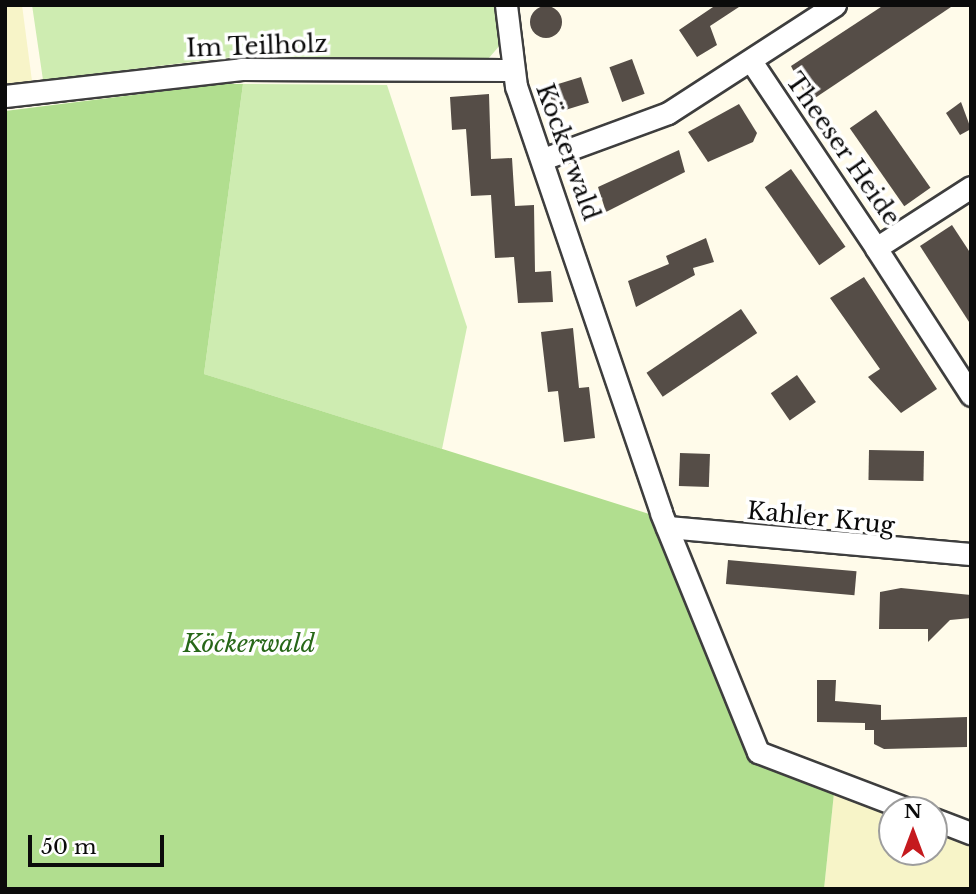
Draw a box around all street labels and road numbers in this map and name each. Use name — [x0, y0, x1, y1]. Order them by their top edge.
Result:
street label: Im Teilholz — [185, 29, 329, 63]
street label: Theeser Heide — [780, 67, 906, 231]
street label: Köckerwald — [530, 80, 606, 224]
street label: Kahler Krug — [745, 496, 897, 540]

